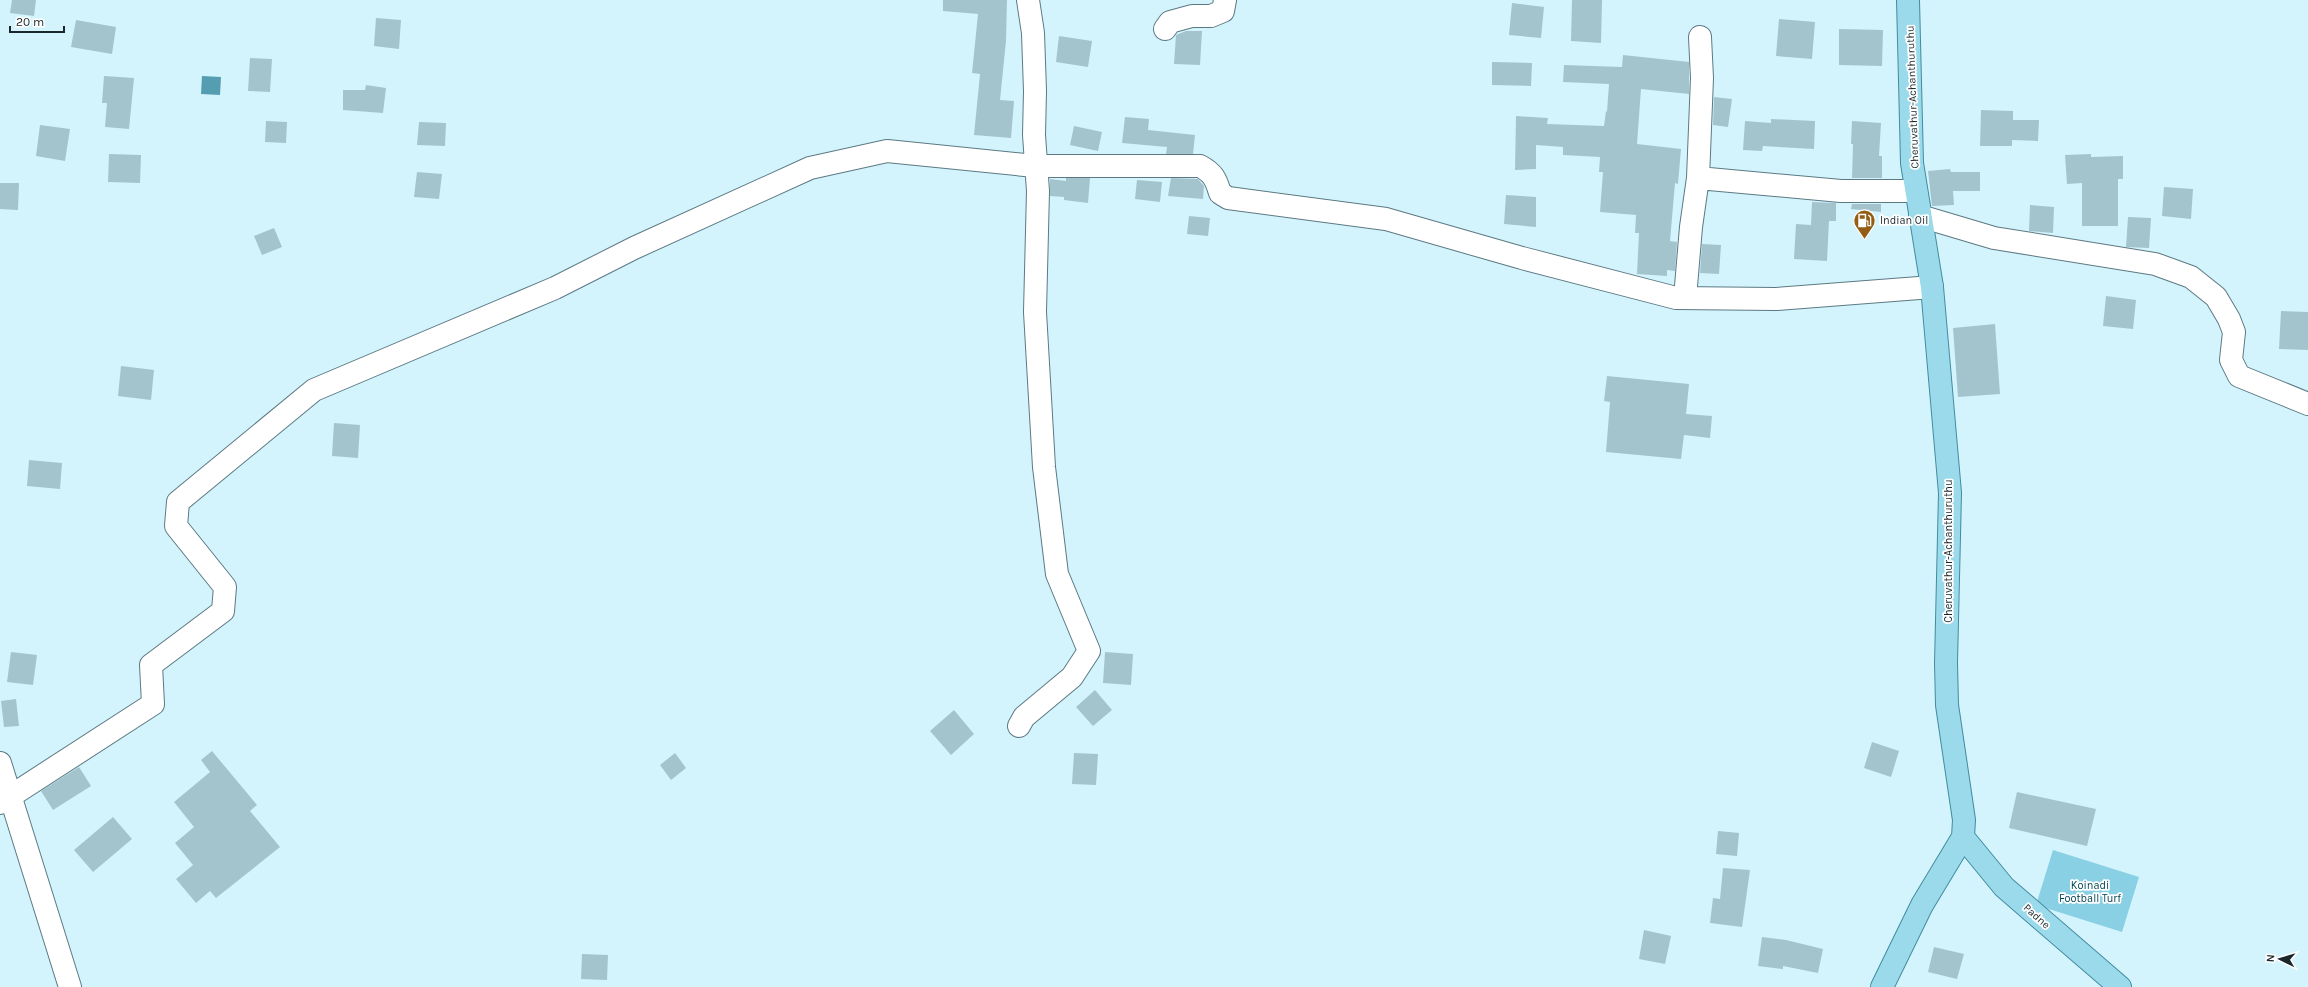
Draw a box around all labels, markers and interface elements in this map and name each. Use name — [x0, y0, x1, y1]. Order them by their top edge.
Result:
scale bar — [10, 8, 64, 34]
text: 20 m — [16, 15, 44, 29]
street label: Cheruvathur-Achanthuruthu — [1904, 25, 1921, 169]
fuel station icon: Indian Oil — [1852, 207, 1878, 240]
place label: Indian Oil — [1880, 214, 1928, 227]
street label: Cheruvathur-Achanthuruthu — [1942, 479, 1955, 623]
park label: Koinadi Football Turf — [2059, 879, 2121, 905]
street label: Padne — [2021, 901, 2053, 932]
north arrow — [2260, 939, 2300, 979]
text: N — [2264, 954, 2277, 963]

